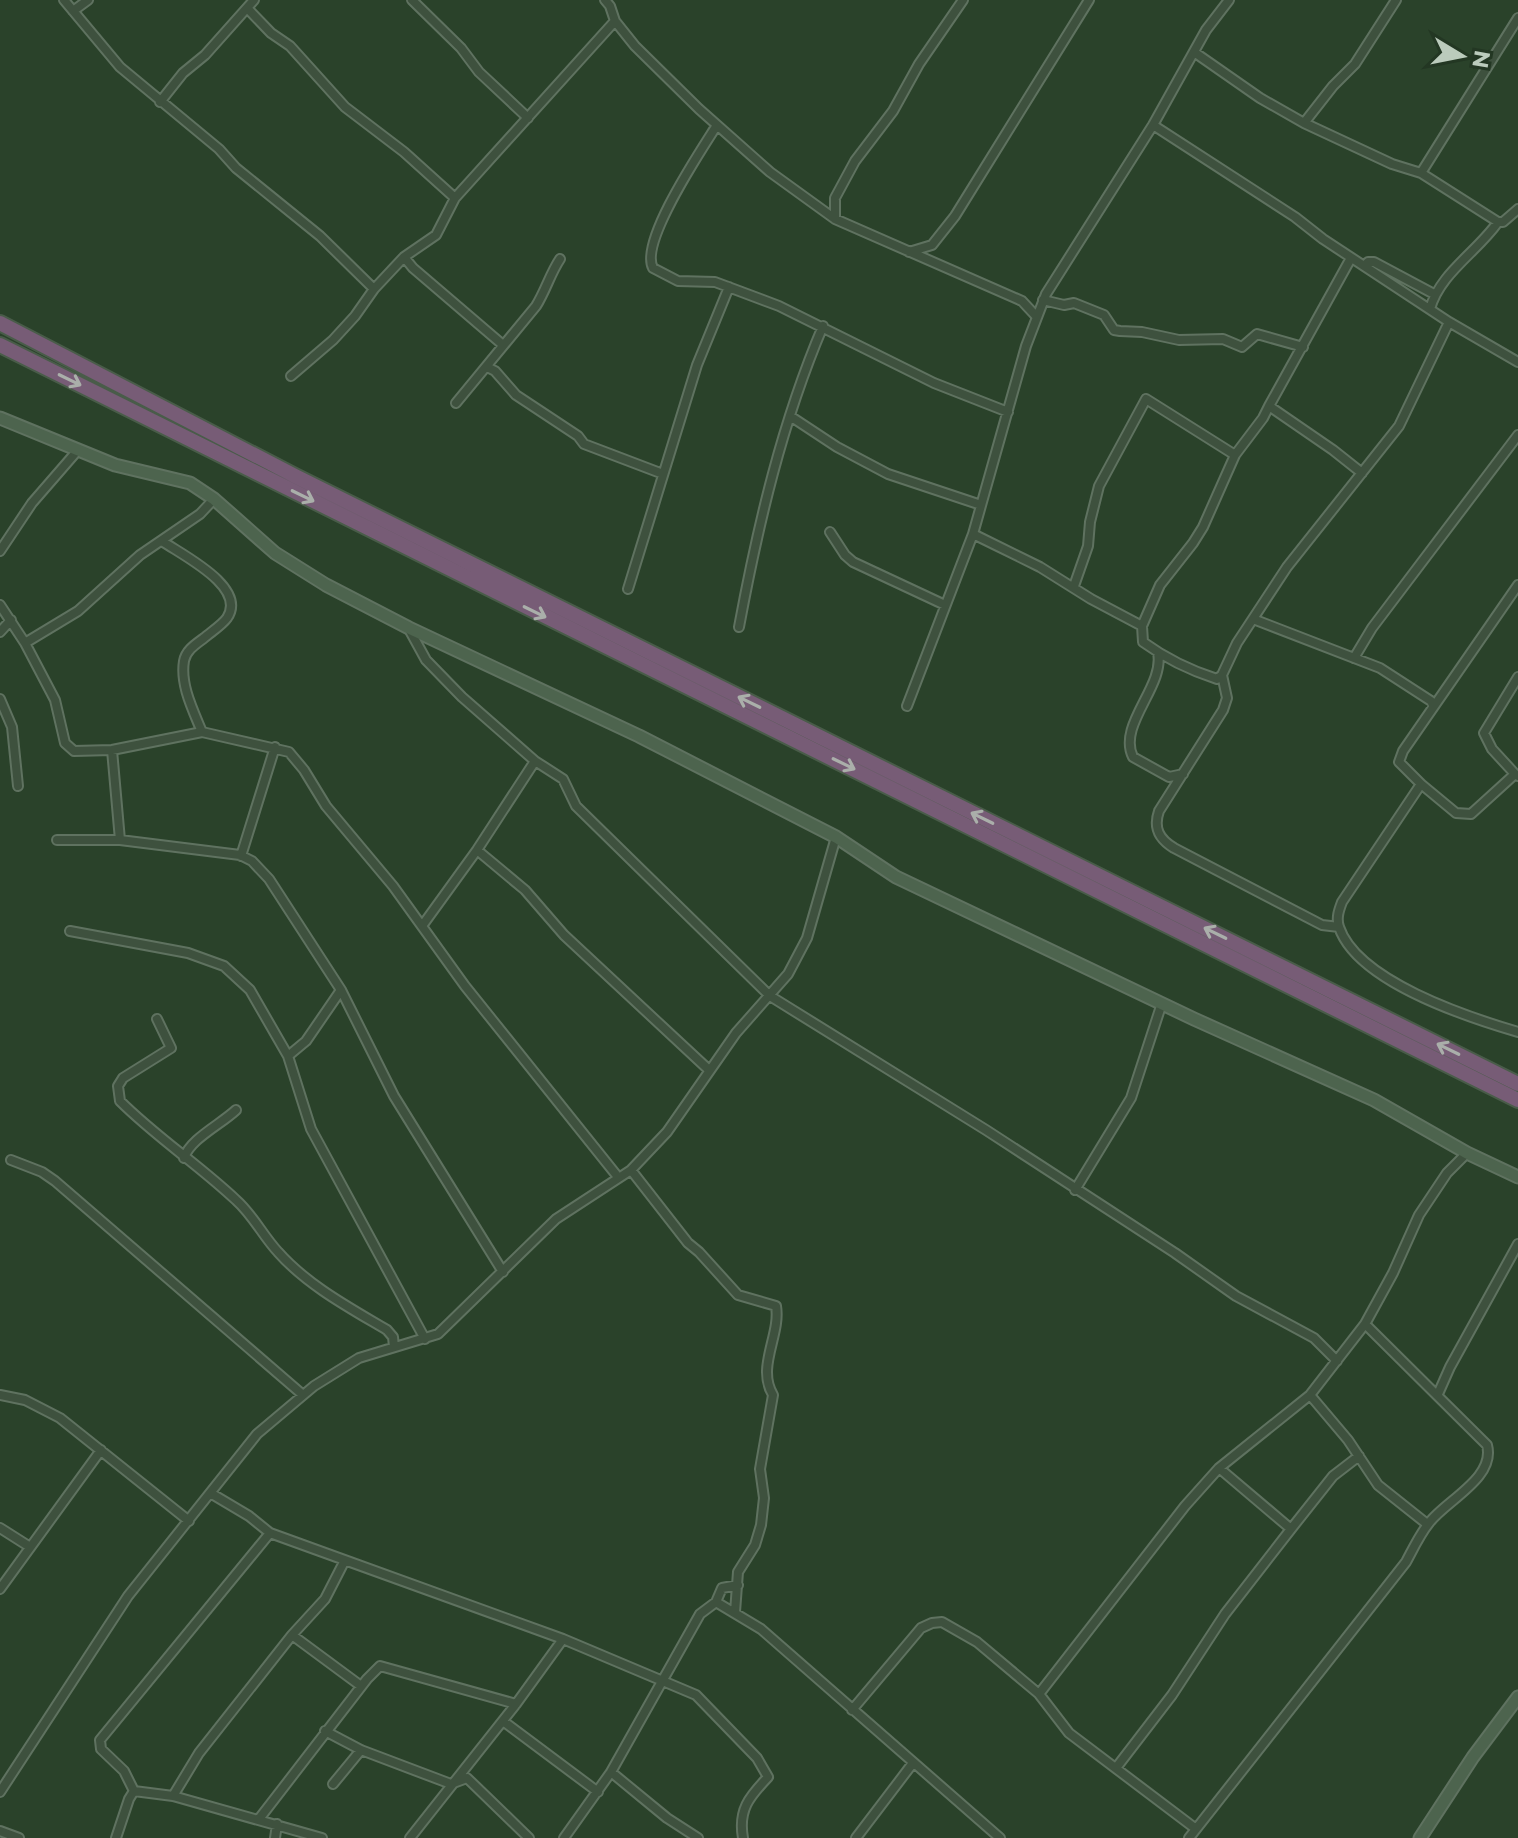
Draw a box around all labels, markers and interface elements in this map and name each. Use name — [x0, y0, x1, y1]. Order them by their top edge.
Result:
north arrow — [1422, 16, 1502, 96]
text: N — [1466, 48, 1496, 70]
one-way arrow — [57, 373, 81, 388]
one-way arrow — [290, 489, 314, 504]
one-way arrow — [523, 604, 547, 620]
one-way arrow — [738, 694, 762, 710]
one-way arrow — [831, 757, 855, 772]
one-way arrow — [971, 810, 995, 825]
one-way arrow — [1204, 925, 1228, 940]
one-way arrow — [1437, 1041, 1461, 1056]

